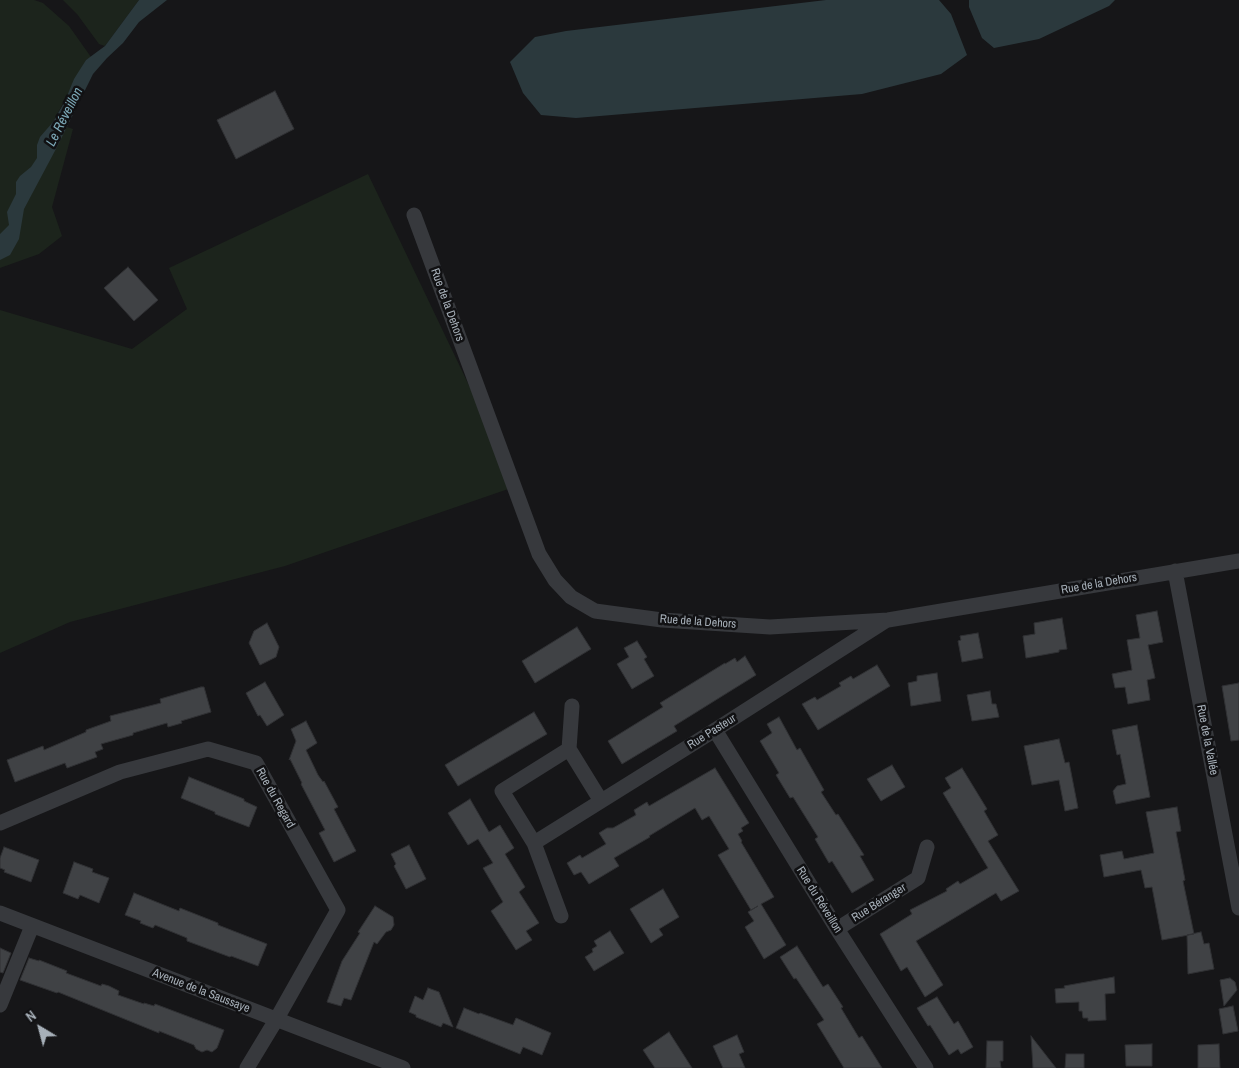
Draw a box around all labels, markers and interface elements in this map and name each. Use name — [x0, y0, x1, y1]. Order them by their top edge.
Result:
water label: Le Réveillon — [43, 85, 87, 149]
street label: Rue de la Dehors — [427, 267, 467, 343]
street label: Rue de la Dehors — [1060, 570, 1138, 598]
street label: Rue de la Dehors — [659, 612, 737, 632]
street label: Rue de la Vallée — [1193, 704, 1221, 776]
street label: Rue Pasteur — [685, 711, 739, 753]
street label: Rue du Regard — [253, 765, 297, 831]
street label: Rue du Réveillon — [793, 864, 845, 936]
street label: Rue Béranger — [849, 881, 909, 925]
street label: Avenue de la Saussaye — [150, 966, 252, 1016]
north arrow — [15, 1003, 65, 1053]
text: N — [22, 1006, 40, 1026]

